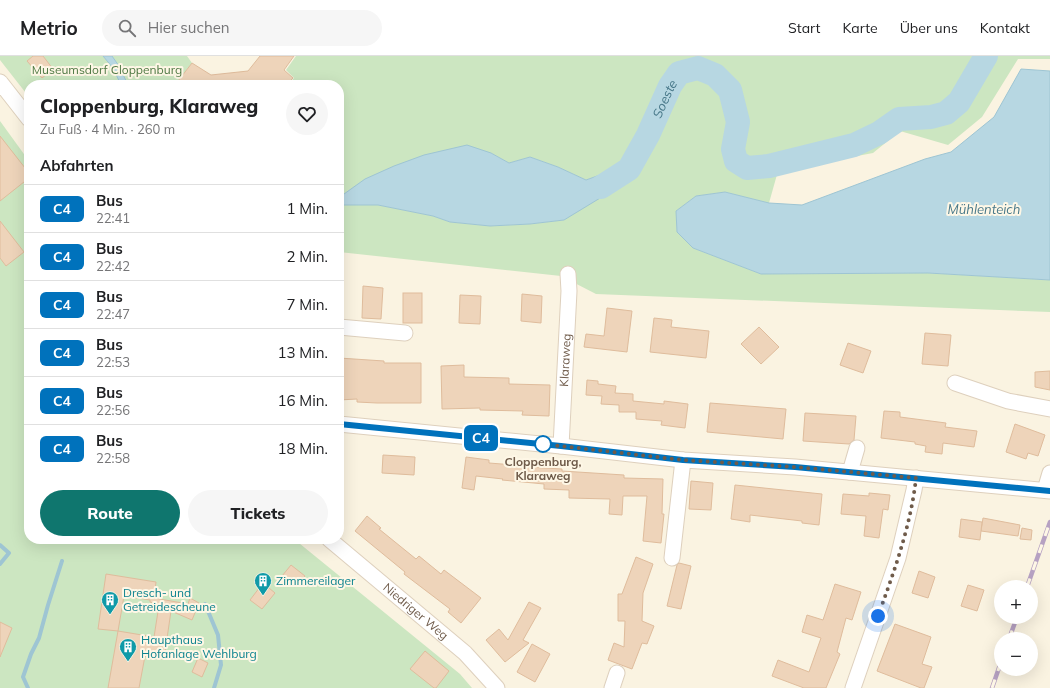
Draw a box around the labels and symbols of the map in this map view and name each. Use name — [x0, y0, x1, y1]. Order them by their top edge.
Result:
park label: Museumsdorf Cloppenburg — [32, 62, 182, 77]
water label: Soeste — [649, 76, 680, 121]
water label: Mühlenteich — [948, 201, 1020, 217]
street label: Klaraweg — [556, 333, 574, 387]
line badge: C4 — [463, 425, 499, 451]
marker: Cloppenburg, Klaraweg — [534, 435, 552, 453]
place label: Cloppenburg, Klaraweg — [505, 454, 581, 483]
building icon: Zimmereilager — [253, 571, 273, 596]
place label: Zimmereilager — [276, 573, 356, 588]
street label: Niedriger Weg — [380, 580, 452, 643]
place label: Dresch- und Getreidescheune — [123, 585, 216, 614]
building icon: Dresch- und Getreidescheune — [100, 590, 120, 615]
your location — [868, 606, 888, 626]
place label: Haupthaus Hofanlage Wehlburg — [141, 632, 257, 661]
building icon: Haupthaus Hofanlage Wehlburg — [118, 637, 138, 662]

